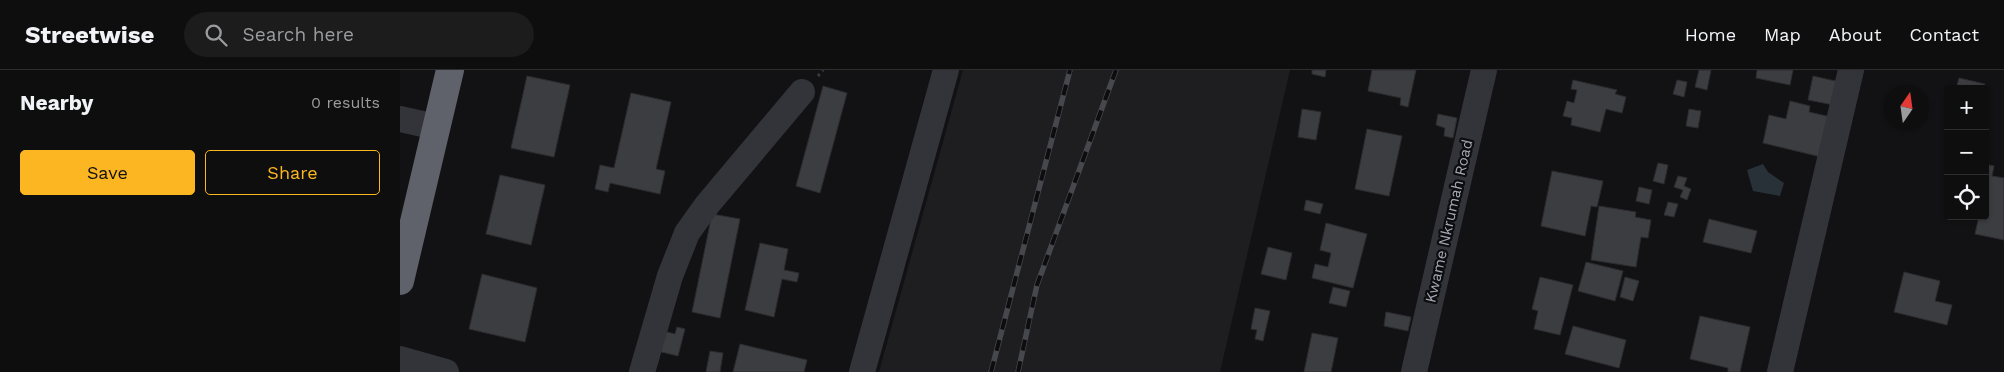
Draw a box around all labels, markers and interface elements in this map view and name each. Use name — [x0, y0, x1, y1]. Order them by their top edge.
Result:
search box — [184, 12, 534, 57]
text: Streetwise — [25, 21, 154, 49]
icon: search — [202, 21, 230, 49]
text: Search here — [242, 23, 354, 46]
text: Home — [1685, 24, 1736, 45]
text: Map — [1764, 24, 1801, 45]
text: About — [1829, 24, 1881, 45]
text: Contact — [1909, 24, 1979, 45]
north arrow — [1884, 85, 1929, 130]
map controls — [1944, 85, 1989, 220]
button: + — [1944, 85, 1989, 130]
text: Nearby — [20, 90, 93, 115]
text: 0 results — [311, 93, 380, 112]
button: − — [1944, 130, 1989, 175]
street label: Kwame Nkrumah Road — [1421, 138, 1477, 304]
button: Save — [20, 150, 195, 195]
button: Share — [205, 150, 380, 195]
button: locate — [1944, 175, 1989, 220]

